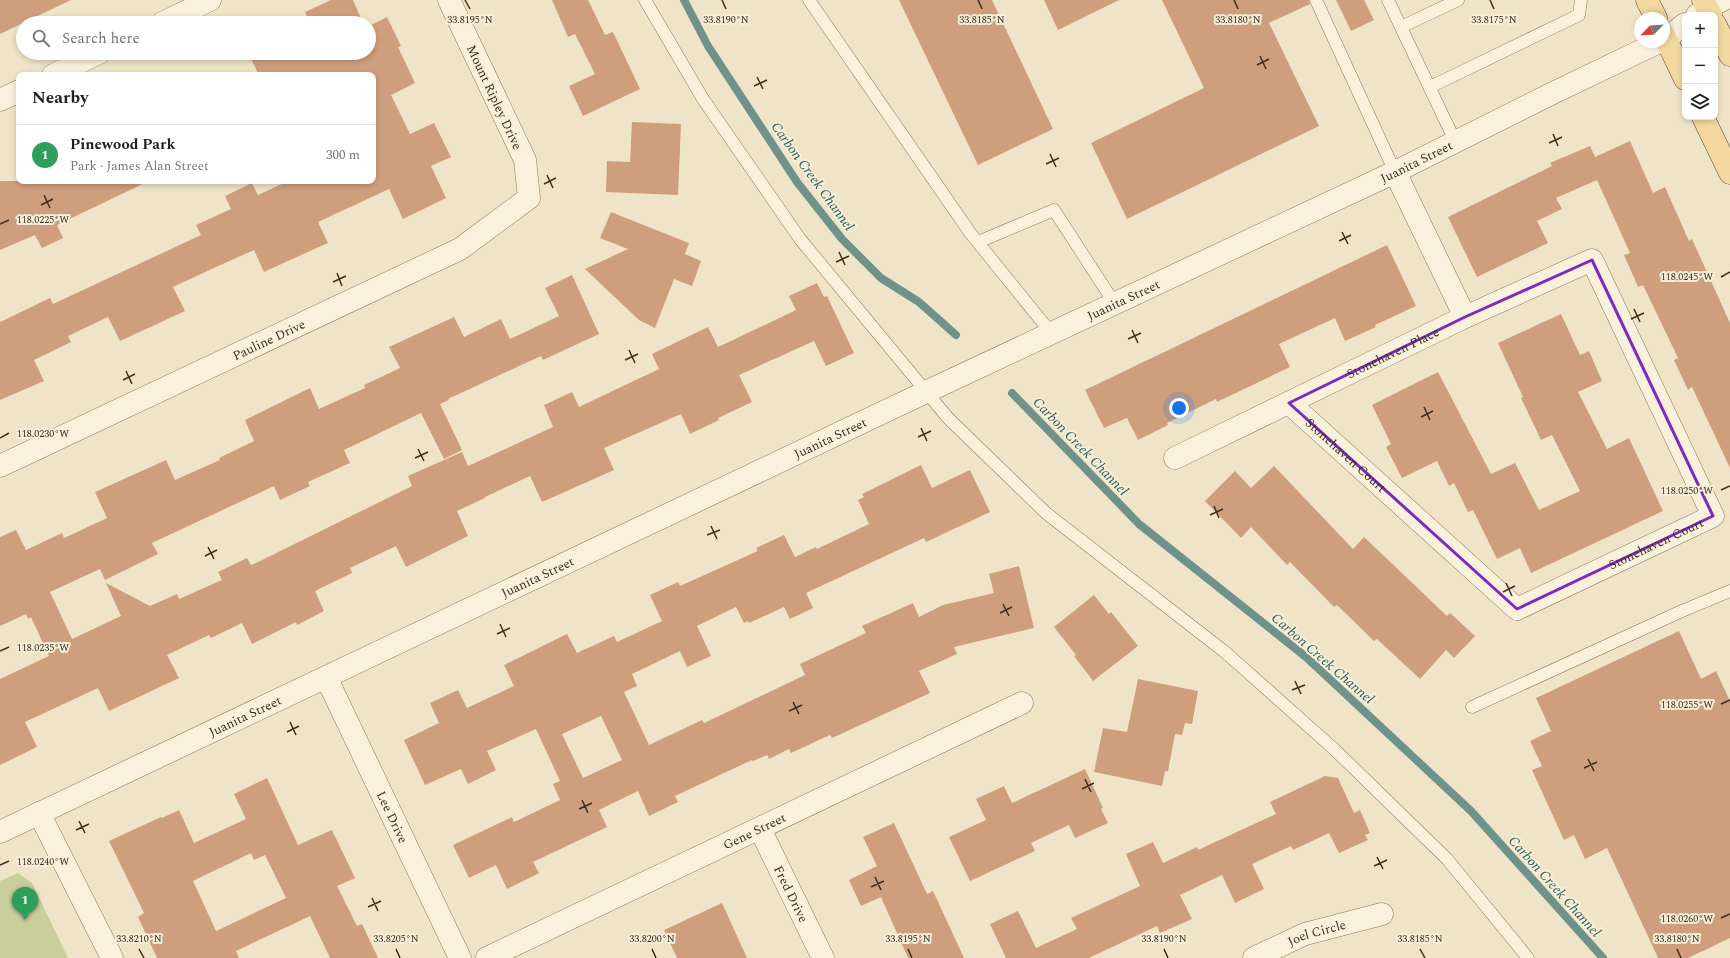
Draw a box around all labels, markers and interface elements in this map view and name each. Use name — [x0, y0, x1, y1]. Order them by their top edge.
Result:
text: 33.8195°N — [447, 12, 493, 28]
text: 33.8190°N — [703, 12, 749, 28]
text: 33.8185°N — [959, 12, 1005, 28]
text: 33.8180°N — [1215, 12, 1261, 28]
text: 33.8175°N — [1471, 12, 1517, 28]
north arrow — [1634, 12, 1670, 48]
map controls — [1682, 12, 1718, 120]
button: + — [1682, 12, 1718, 48]
search box — [16, 16, 376, 60]
icon: search — [30, 27, 52, 49]
text: Search here — [62, 27, 140, 50]
street label: Mount Ripley Drive — [461, 42, 527, 153]
button: − — [1682, 48, 1718, 84]
button: layers — [1682, 84, 1718, 120]
text: Nearby — [32, 85, 88, 111]
water label: Carbon Creek Channel — [766, 117, 860, 235]
text: Pinewood Park — [70, 133, 176, 156]
street label: Juanita Street — [1377, 136, 1457, 189]
text: 1 — [41, 145, 49, 165]
text: 300 m — [326, 145, 360, 165]
text: Park · James Alan Street — [70, 156, 209, 176]
text: 118.0225°W — [17, 212, 69, 228]
text: 118.0245°W — [1661, 269, 1713, 285]
street label: Juanita Street — [1084, 274, 1164, 326]
street label: Pauline Drive — [229, 314, 309, 366]
street label: Stonehaven Place — [1343, 322, 1443, 384]
water label: Carbon Creek Channel — [1028, 392, 1134, 501]
your location — [1169, 398, 1189, 418]
street label: Juanita Street — [791, 412, 871, 464]
street label: Stonehaven Court — [1300, 413, 1391, 498]
text: 118.0230°W — [17, 426, 69, 442]
text: 118.0250°W — [1661, 483, 1713, 499]
street label: Stonehaven Court — [1605, 513, 1708, 575]
street label: Juanita Street — [498, 551, 578, 603]
water label: Carbon Creek Channel — [1267, 608, 1379, 709]
text: 118.0235°W — [17, 640, 69, 656]
street label: Juanita Street — [205, 691, 285, 742]
text: 118.0255°W — [1661, 697, 1713, 713]
street label: Lee Drive — [371, 788, 413, 847]
street label: Gene Street — [720, 808, 790, 855]
water label: Carbon Creek Channel — [1503, 831, 1606, 942]
text: 118.0240°W — [17, 854, 69, 870]
street label: Fred Drive — [768, 862, 813, 926]
pin: 1 — [12, 887, 38, 920]
text: 118.0260°W — [1661, 911, 1713, 927]
street label: Joel Circle — [1284, 915, 1348, 952]
text: 33.8210°N — [116, 931, 162, 947]
text: 33.8205°N — [373, 931, 419, 947]
text: 33.8200°N — [629, 931, 675, 947]
text: 33.8195°N — [885, 931, 931, 947]
text: 33.8190°N — [1141, 931, 1187, 947]
text: 33.8185°N — [1397, 931, 1443, 947]
text: 33.8180°N — [1654, 931, 1700, 947]

